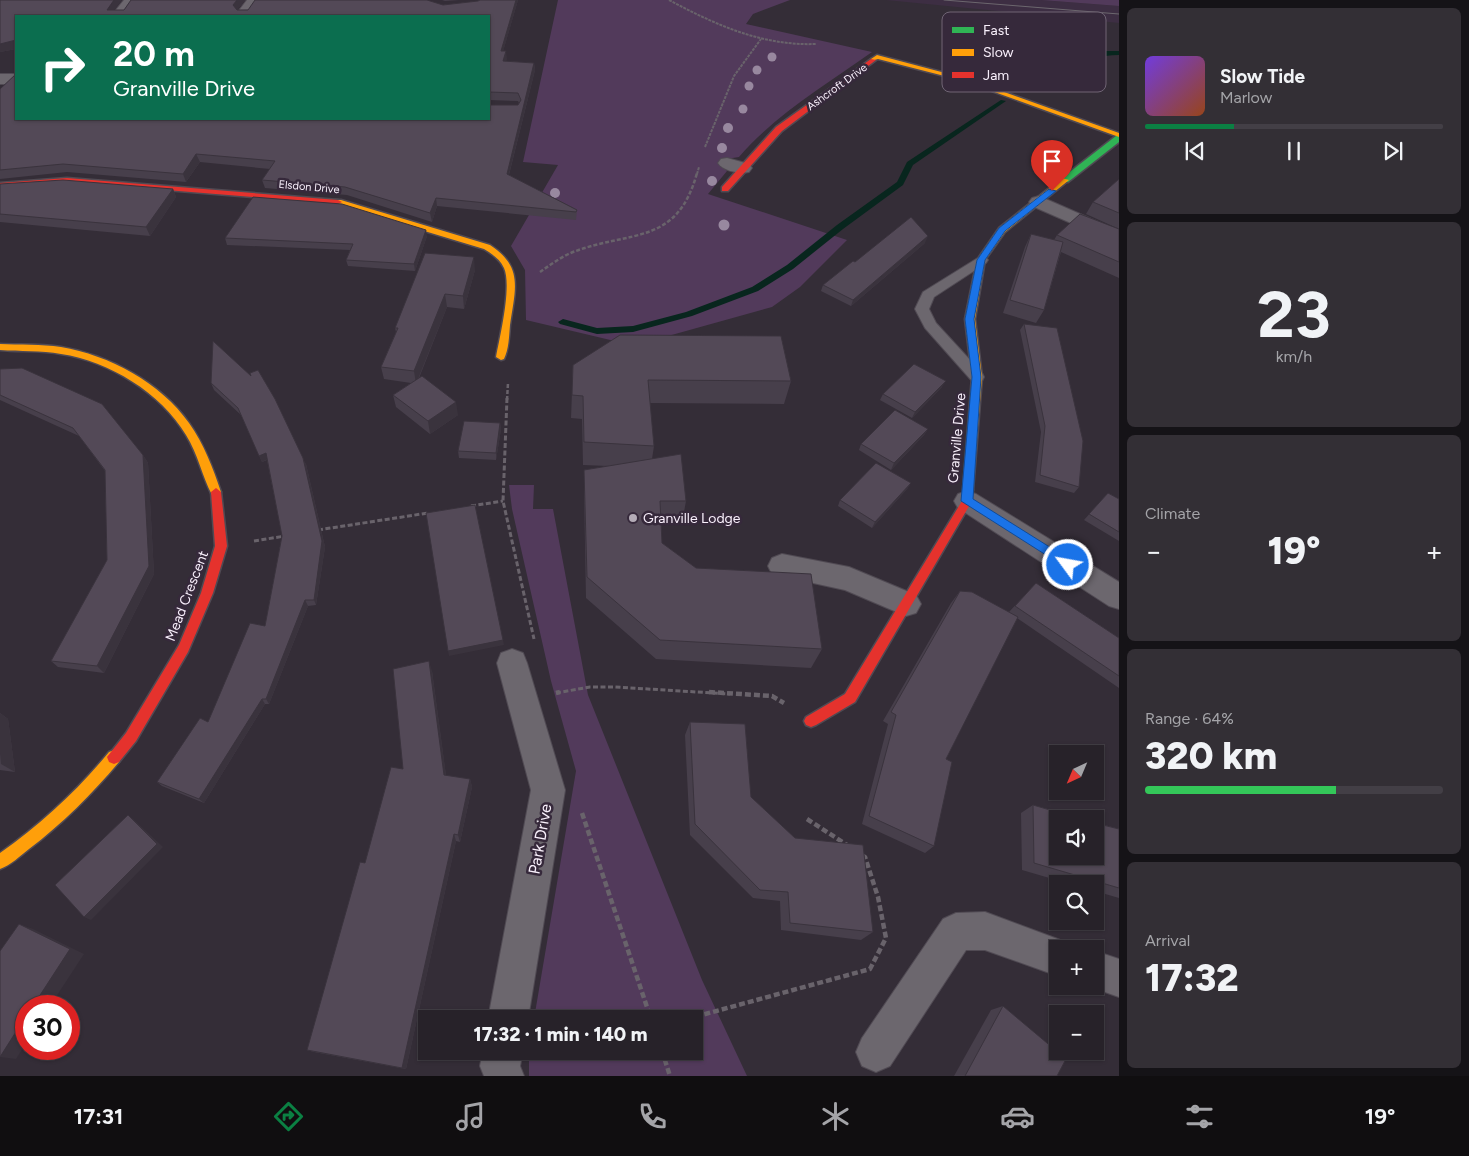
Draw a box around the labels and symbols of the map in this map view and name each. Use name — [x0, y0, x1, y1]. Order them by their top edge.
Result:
legend — [942, 12, 1106, 92]
text: Fast — [983, 22, 1009, 39]
text: Slow — [983, 44, 1014, 61]
street label: Ashcroft Drive — [804, 61, 870, 113]
text: Jam — [983, 67, 1009, 84]
pin — [1031, 140, 1073, 191]
street label: Elsdon Drive — [278, 178, 340, 196]
street label: Granville Drive — [945, 392, 969, 484]
place label: Granville Lodge — [643, 510, 741, 527]
marker: Granville Lodge — [627, 512, 639, 524]
position arrow — [1041, 538, 1093, 590]
street label: Mead Crescent — [162, 548, 212, 644]
north arrow — [1049, 745, 1104, 800]
street label: Park Drive — [524, 802, 556, 876]
speed limit sign: 30 — [15, 995, 80, 1060]

